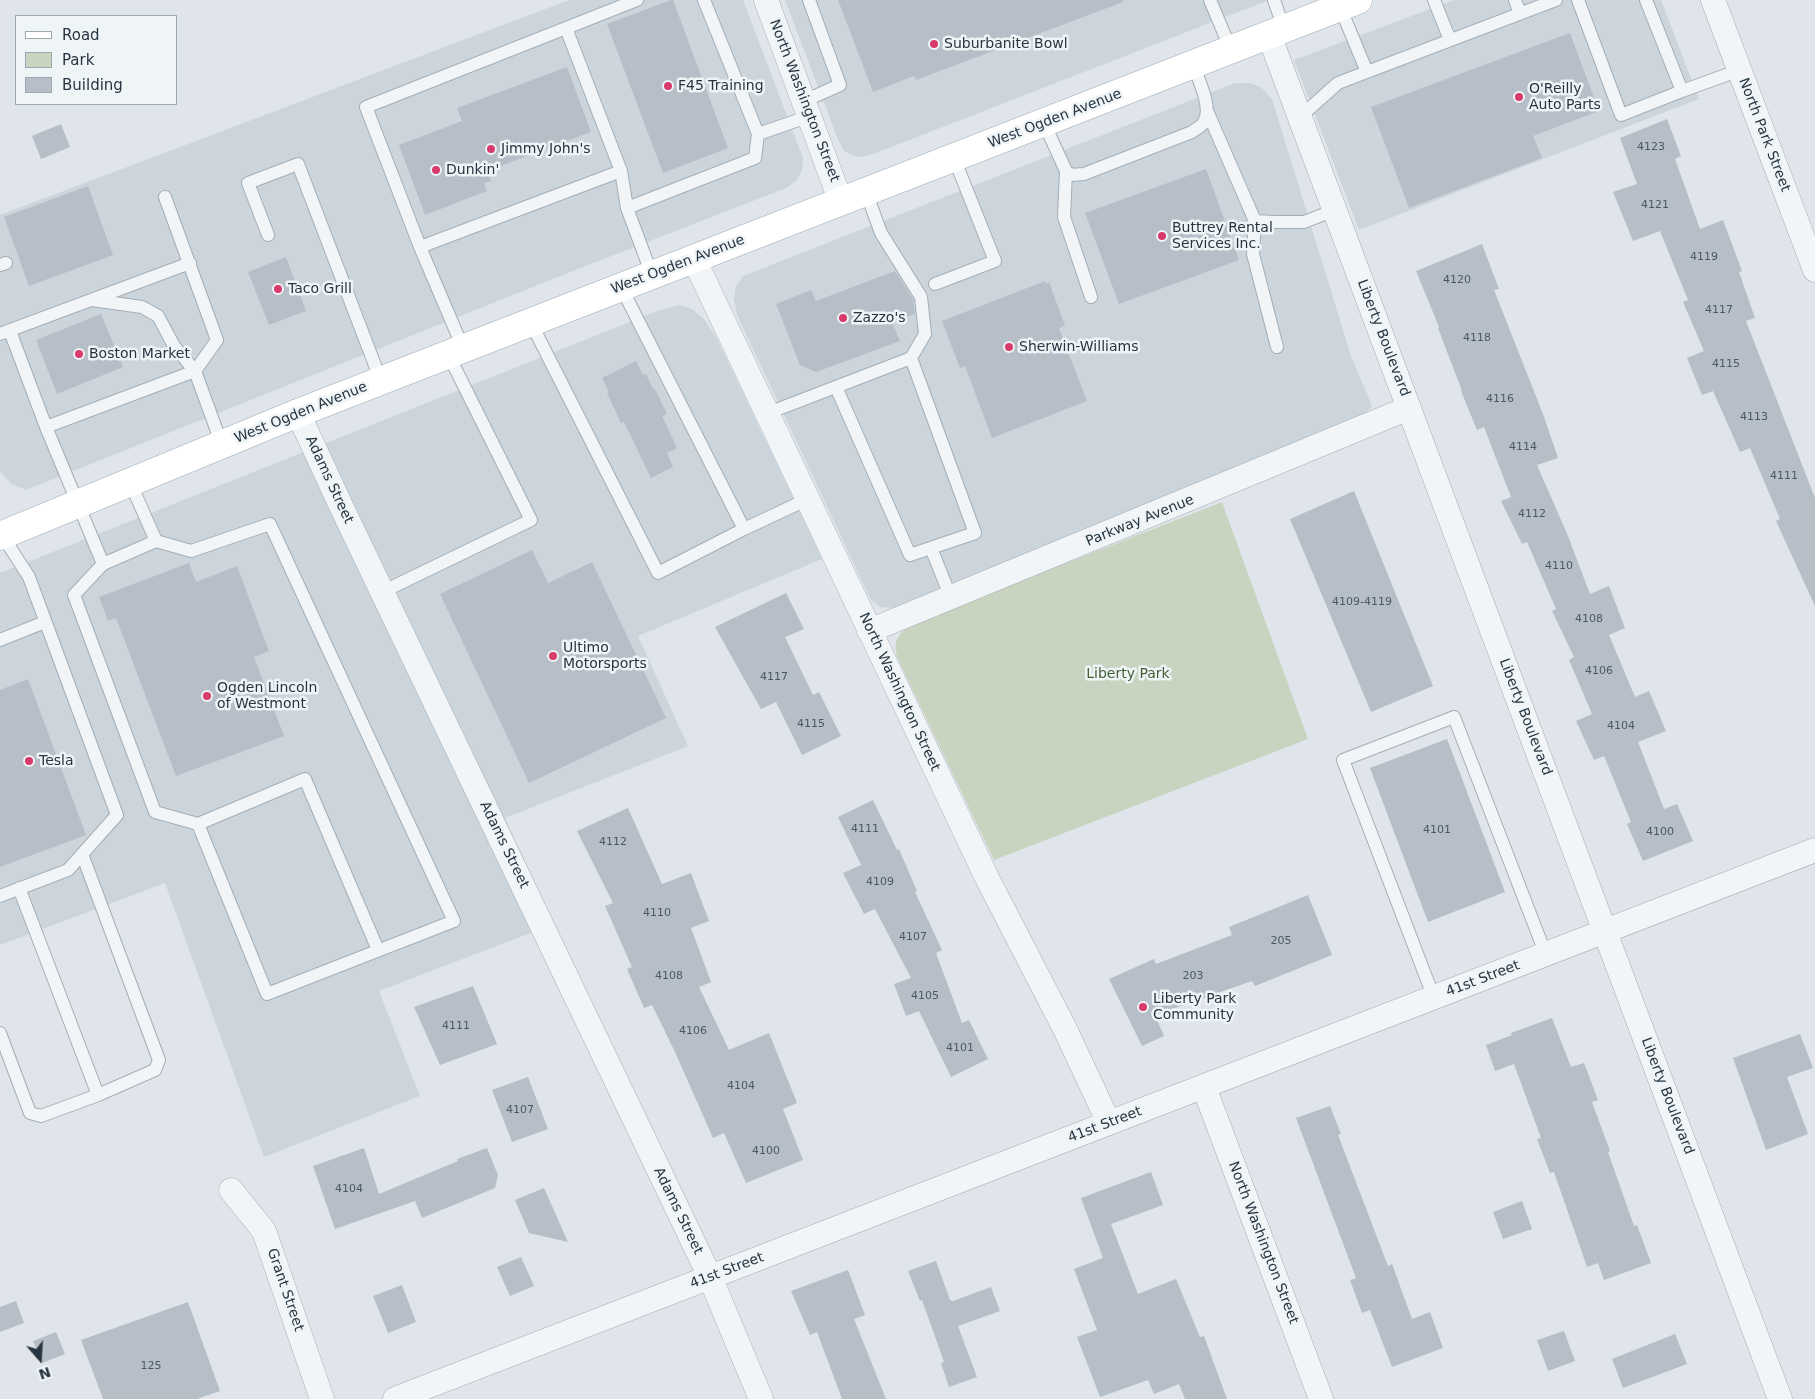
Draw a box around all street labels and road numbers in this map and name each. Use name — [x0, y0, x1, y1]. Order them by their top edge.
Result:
street label: North Washington Street — [765, 17, 843, 185]
street label: North Park Street — [1735, 76, 1793, 194]
street label: West Ogden Avenue — [986, 86, 1124, 152]
street label: West Ogden Avenue — [609, 232, 747, 298]
street label: Liberty Boulevard — [1353, 277, 1413, 399]
street label: West Ogden Avenue — [232, 379, 370, 447]
street label: Adams Street — [301, 434, 357, 526]
street label: Parkway Avenue — [1084, 492, 1196, 550]
street label: North Washington Street — [855, 610, 943, 774]
street label: Liberty Boulevard — [1495, 656, 1555, 778]
street label: Adams Street — [476, 799, 532, 891]
street label: 41st Street — [1444, 957, 1522, 1001]
street label: Liberty Boulevard — [1637, 1035, 1697, 1157]
street label: 41st Street — [1066, 1103, 1144, 1147]
street label: North Washington Street — [1224, 1159, 1302, 1327]
street label: Adams Street — [650, 1165, 706, 1257]
street label: Grant Street — [263, 1246, 307, 1334]
street label: 41st Street — [688, 1249, 766, 1293]

